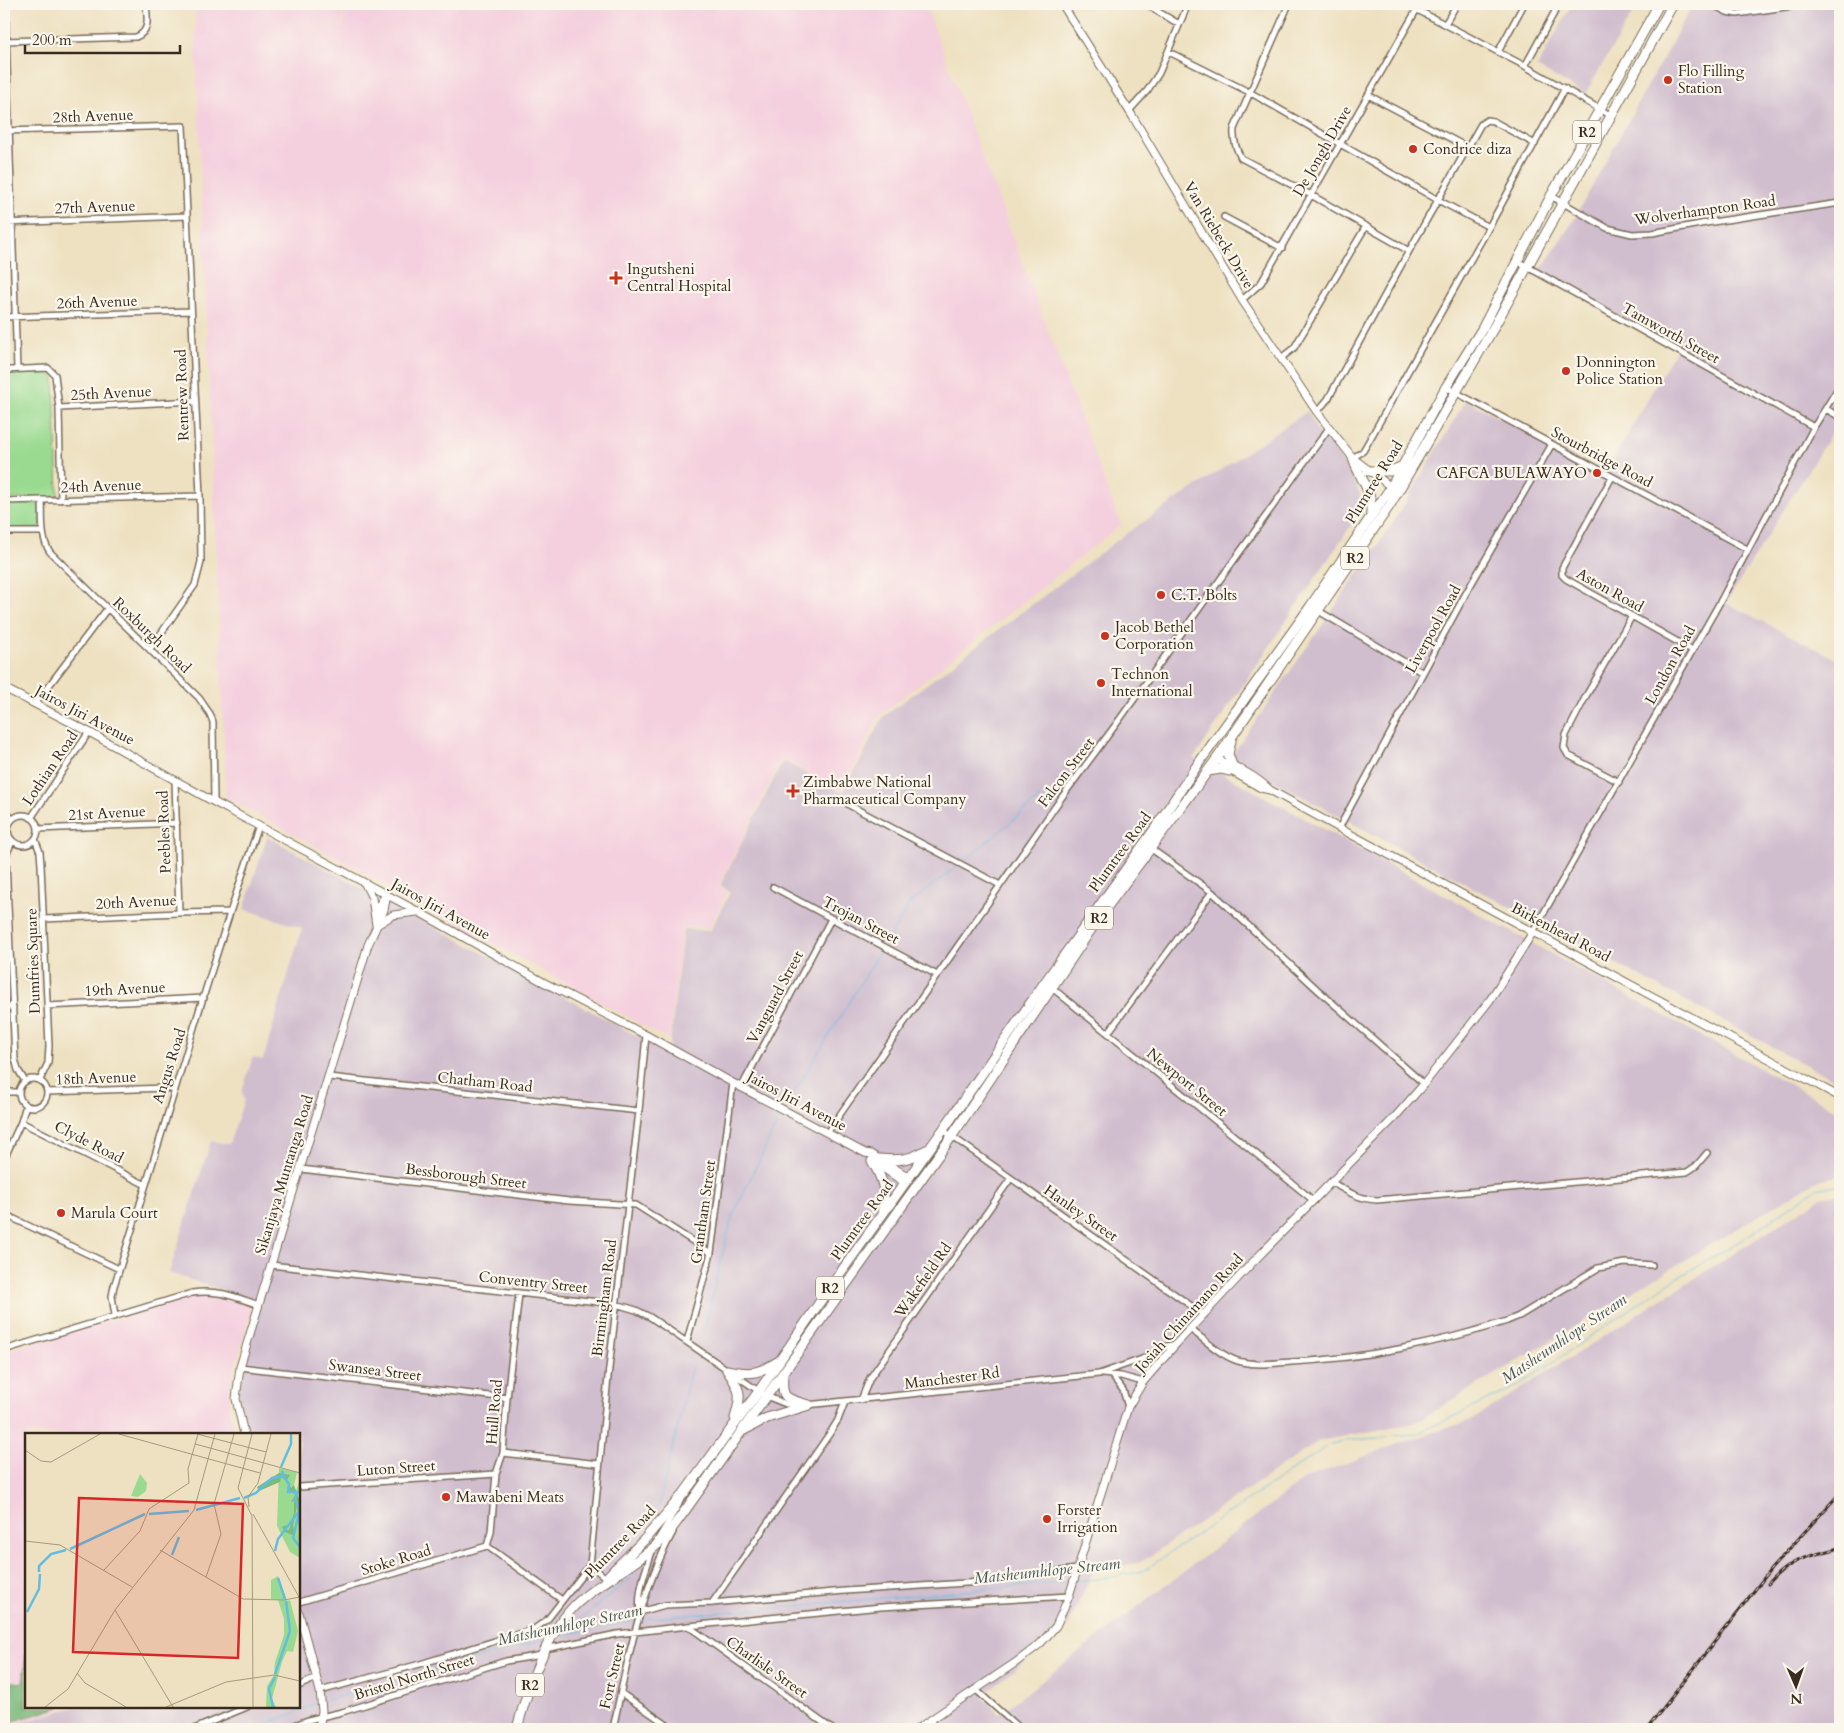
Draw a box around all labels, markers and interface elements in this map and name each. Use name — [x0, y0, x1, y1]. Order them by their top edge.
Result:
scale bar — [25, 22, 180, 54]
text: 200 m — [32, 30, 72, 50]
place label: Flo Filling Station — [1678, 61, 1745, 98]
marker: Flo Filling Station — [1662, 74, 1674, 86]
street label: De Jongh Drive — [1288, 102, 1356, 200]
street label: 28th Avenue — [52, 105, 134, 127]
road number: R2 — [1573, 120, 1601, 144]
place label: Condrice diza — [1423, 139, 1512, 159]
marker: Condrice diza — [1407, 143, 1419, 155]
street label: Van Riebeck Drive — [1179, 178, 1259, 292]
street label: Wolverhampton Road — [1632, 190, 1777, 230]
street label: 27th Avenue — [54, 196, 136, 218]
place label: Ingutsheni Central Hospital — [627, 259, 731, 296]
marker: Ingutsheni Central Hospital — [609, 271, 623, 285]
street label: 26th Avenue — [56, 291, 138, 313]
street label: Tamworth Street — [1619, 298, 1724, 368]
street label: Rentrew Road — [170, 349, 194, 441]
place label: Donnington Police Station — [1576, 352, 1663, 389]
marker: Donnington Police Station — [1560, 365, 1572, 377]
street label: 25th Avenue — [70, 381, 152, 405]
street label: Stourbridge Road — [1548, 422, 1656, 492]
street label: Plumtree Road — [1340, 437, 1408, 527]
place label: CAFCA BULAWAYO — [1437, 463, 1587, 483]
marker: CAFCA BULAWAYO — [1591, 467, 1603, 479]
street label: 24th Avenue — [60, 475, 142, 497]
road number: R2 — [1341, 546, 1369, 570]
street label: Aston Road — [1573, 563, 1647, 617]
street label: Liverpool Road — [1400, 581, 1466, 677]
place label: C.T. Bolts — [1171, 585, 1237, 605]
marker: C.T. Bolts — [1155, 589, 1167, 601]
street label: Roxburgh Road — [109, 593, 195, 677]
place label: Jacob Bethel Corporation — [1113, 617, 1194, 654]
street label: London Road — [1640, 622, 1700, 708]
marker: Jacob Bethel Corporation — [1099, 630, 1111, 642]
place label: Technon International — [1111, 664, 1193, 701]
marker: Technon International — [1095, 677, 1107, 689]
street label: Jairos Jiri Avenue — [30, 679, 138, 750]
street label: Lothian Road — [18, 727, 82, 809]
street label: Falcon Street — [1033, 733, 1099, 811]
place label: Zimbabwe National Pharmaceutical Company — [803, 772, 966, 809]
marker: Zimbabwe National Pharmaceutical Company — [787, 785, 799, 797]
street label: Peebles Road — [153, 790, 175, 874]
street label: 21st Avenue — [68, 801, 147, 825]
street label: Plumtree Road — [1084, 808, 1156, 896]
street label: Jairos Jiri Avenue — [386, 873, 494, 945]
street label: 20th Avenue — [95, 890, 177, 914]
street label: Trojan Street — [819, 891, 903, 949]
street label: Birkenhead Road — [1508, 897, 1614, 967]
road number: R2 — [1085, 906, 1113, 930]
street label: Dumfries Square — [21, 908, 45, 1014]
street label: Vanguard Street — [742, 947, 808, 1047]
street label: 19th Avenue — [84, 977, 166, 1001]
street label: Angus Road — [147, 1026, 191, 1106]
street label: Newport Street — [1143, 1043, 1232, 1121]
street label: Jairos Jiri Avenue — [742, 1065, 850, 1136]
street label: 18th Avenue — [55, 1067, 137, 1089]
street label: Chatham Road — [437, 1067, 533, 1097]
street label: Sikanjaya Muntanga Road — [250, 1092, 318, 1258]
street label: Clyde Road — [51, 1116, 127, 1168]
street label: Bessborough Street — [404, 1159, 528, 1193]
street label: Grantham Street — [686, 1159, 720, 1265]
street label: Plumtree Road — [826, 1176, 898, 1264]
street label: Hanley Street — [1040, 1180, 1122, 1246]
place label: Marula Court — [71, 1203, 158, 1223]
marker: Marula Court — [55, 1207, 67, 1219]
street label: Birmingham Road — [587, 1238, 621, 1358]
street label: Wakefield Rd — [889, 1238, 956, 1322]
street label: Josiah Chinamano Road — [1129, 1249, 1248, 1378]
street label: Conventry Street — [478, 1266, 589, 1298]
road number: R2 — [816, 1276, 844, 1300]
water label: Matsheumhlope Stream — [1497, 1289, 1631, 1389]
street label: Swansea Street — [328, 1354, 423, 1386]
street label: Manchester Rd — [903, 1362, 1001, 1394]
street label: Hull Road — [481, 1379, 507, 1445]
inset map — [25, 1433, 300, 1708]
street label: Luton Street — [356, 1455, 436, 1481]
place label: Mawabeni Meats — [456, 1487, 564, 1507]
marker: Mawabeni Meats — [440, 1491, 452, 1503]
place label: Forster Irrigation — [1057, 1500, 1118, 1537]
street label: Plumtree Road — [580, 1501, 660, 1583]
marker: Forster Irrigation — [1041, 1513, 1053, 1525]
street label: Stoke Road — [359, 1540, 433, 1580]
water label: Matsheumhlope Stream — [973, 1552, 1121, 1590]
water label: Matsheumhlope Stream — [496, 1599, 644, 1651]
street label: Charlisle Street — [722, 1631, 812, 1703]
street label: Fort Street — [595, 1641, 629, 1711]
street label: Bristol North Street — [351, 1649, 477, 1705]
north arrow — [1772, 1660, 1822, 1710]
road number: R2 — [516, 1674, 544, 1696]
text: N — [1790, 1689, 1803, 1708]

